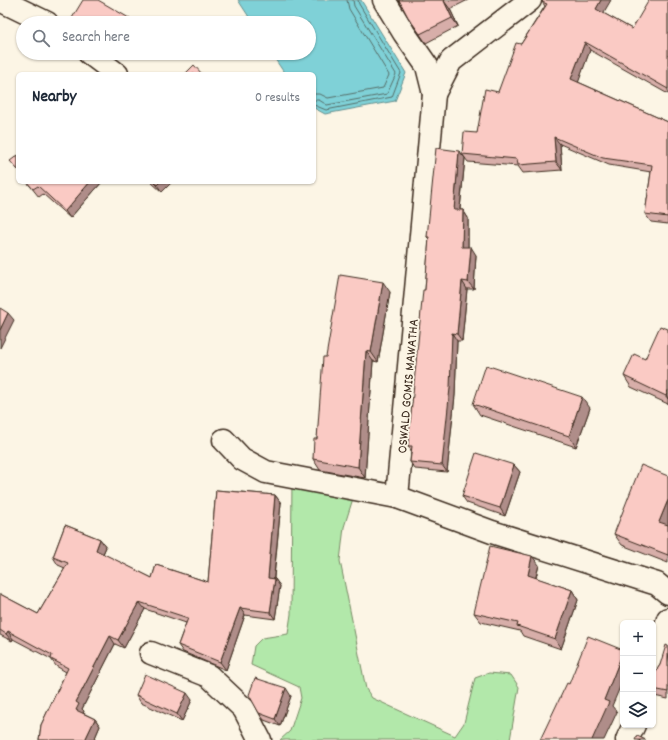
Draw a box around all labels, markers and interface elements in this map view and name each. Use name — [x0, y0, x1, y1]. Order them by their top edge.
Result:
search box — [16, 16, 316, 60]
icon: search — [30, 27, 52, 49]
text: Search here — [62, 27, 130, 49]
text: Nearby — [32, 86, 76, 110]
text: 0 results — [255, 89, 300, 108]
street label: OSWALD GOMIS MAWATHA — [393, 318, 425, 454]
map controls — [620, 620, 656, 728]
button: + — [620, 620, 656, 656]
button: − — [620, 656, 656, 692]
button: layers — [620, 692, 656, 728]

